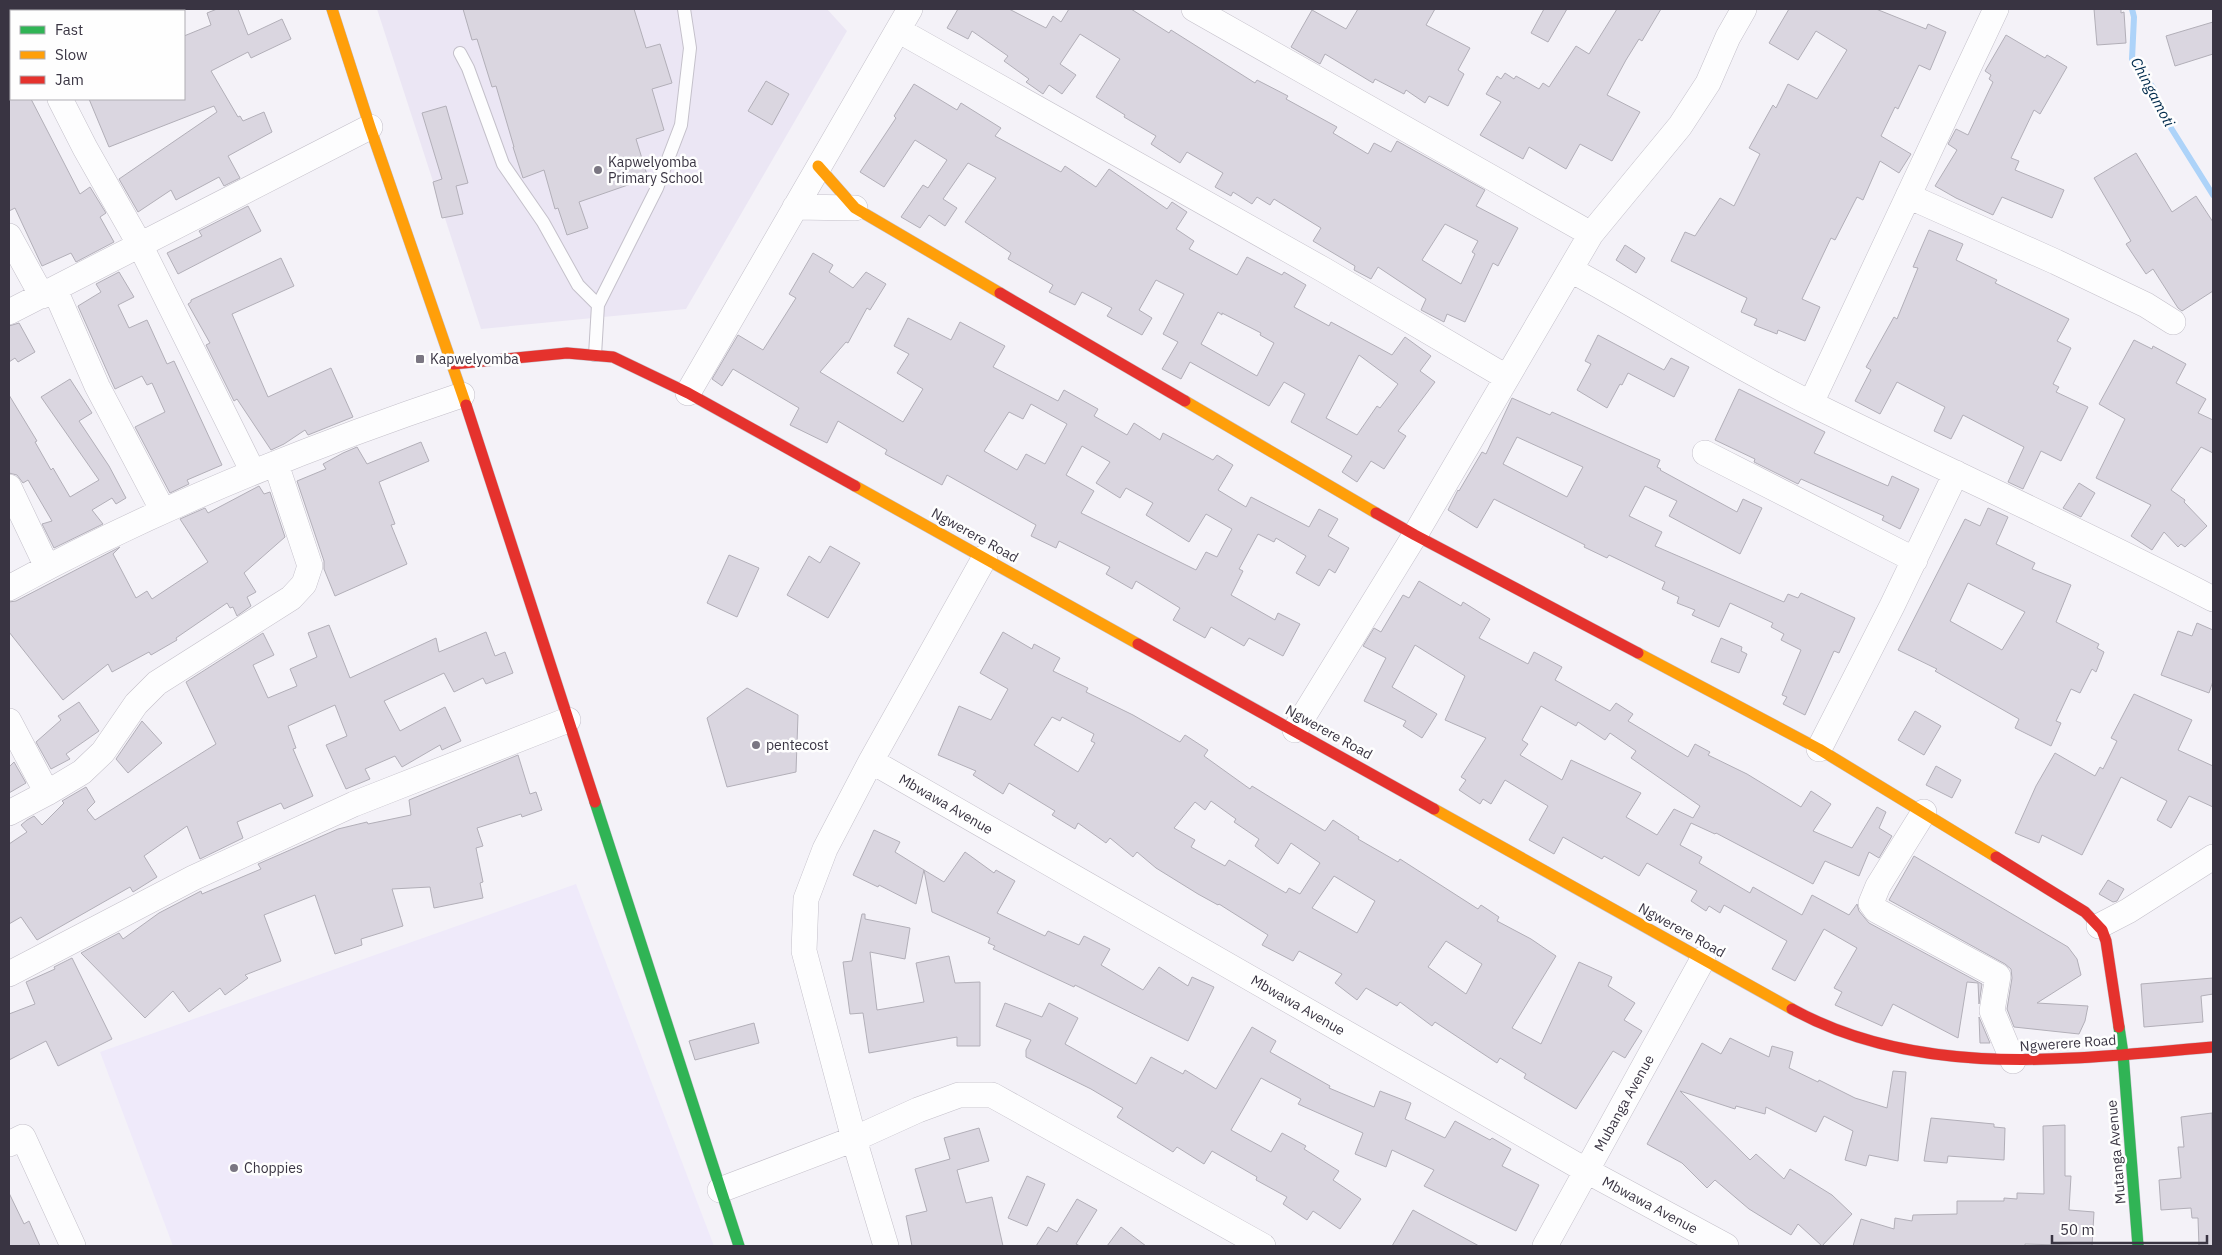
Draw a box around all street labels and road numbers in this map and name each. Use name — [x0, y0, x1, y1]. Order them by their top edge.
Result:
street label: Ngwerere Road — [928, 504, 1022, 566]
street label: Ngwerere Road — [1282, 701, 1376, 763]
street label: Mbwawa Avenue — [896, 770, 997, 838]
street label: Ngwerere Road — [1635, 899, 1729, 961]
street label: Mbwawa Avenue — [1248, 971, 1349, 1039]
street label: Ngwerere Road — [2019, 1031, 2117, 1055]
street label: Mubanga Avenue — [1590, 1051, 1658, 1154]
street label: Mutanga Avenue — [2102, 1099, 2130, 1205]
street label: Mbwawa Avenue — [1599, 1172, 1701, 1238]

